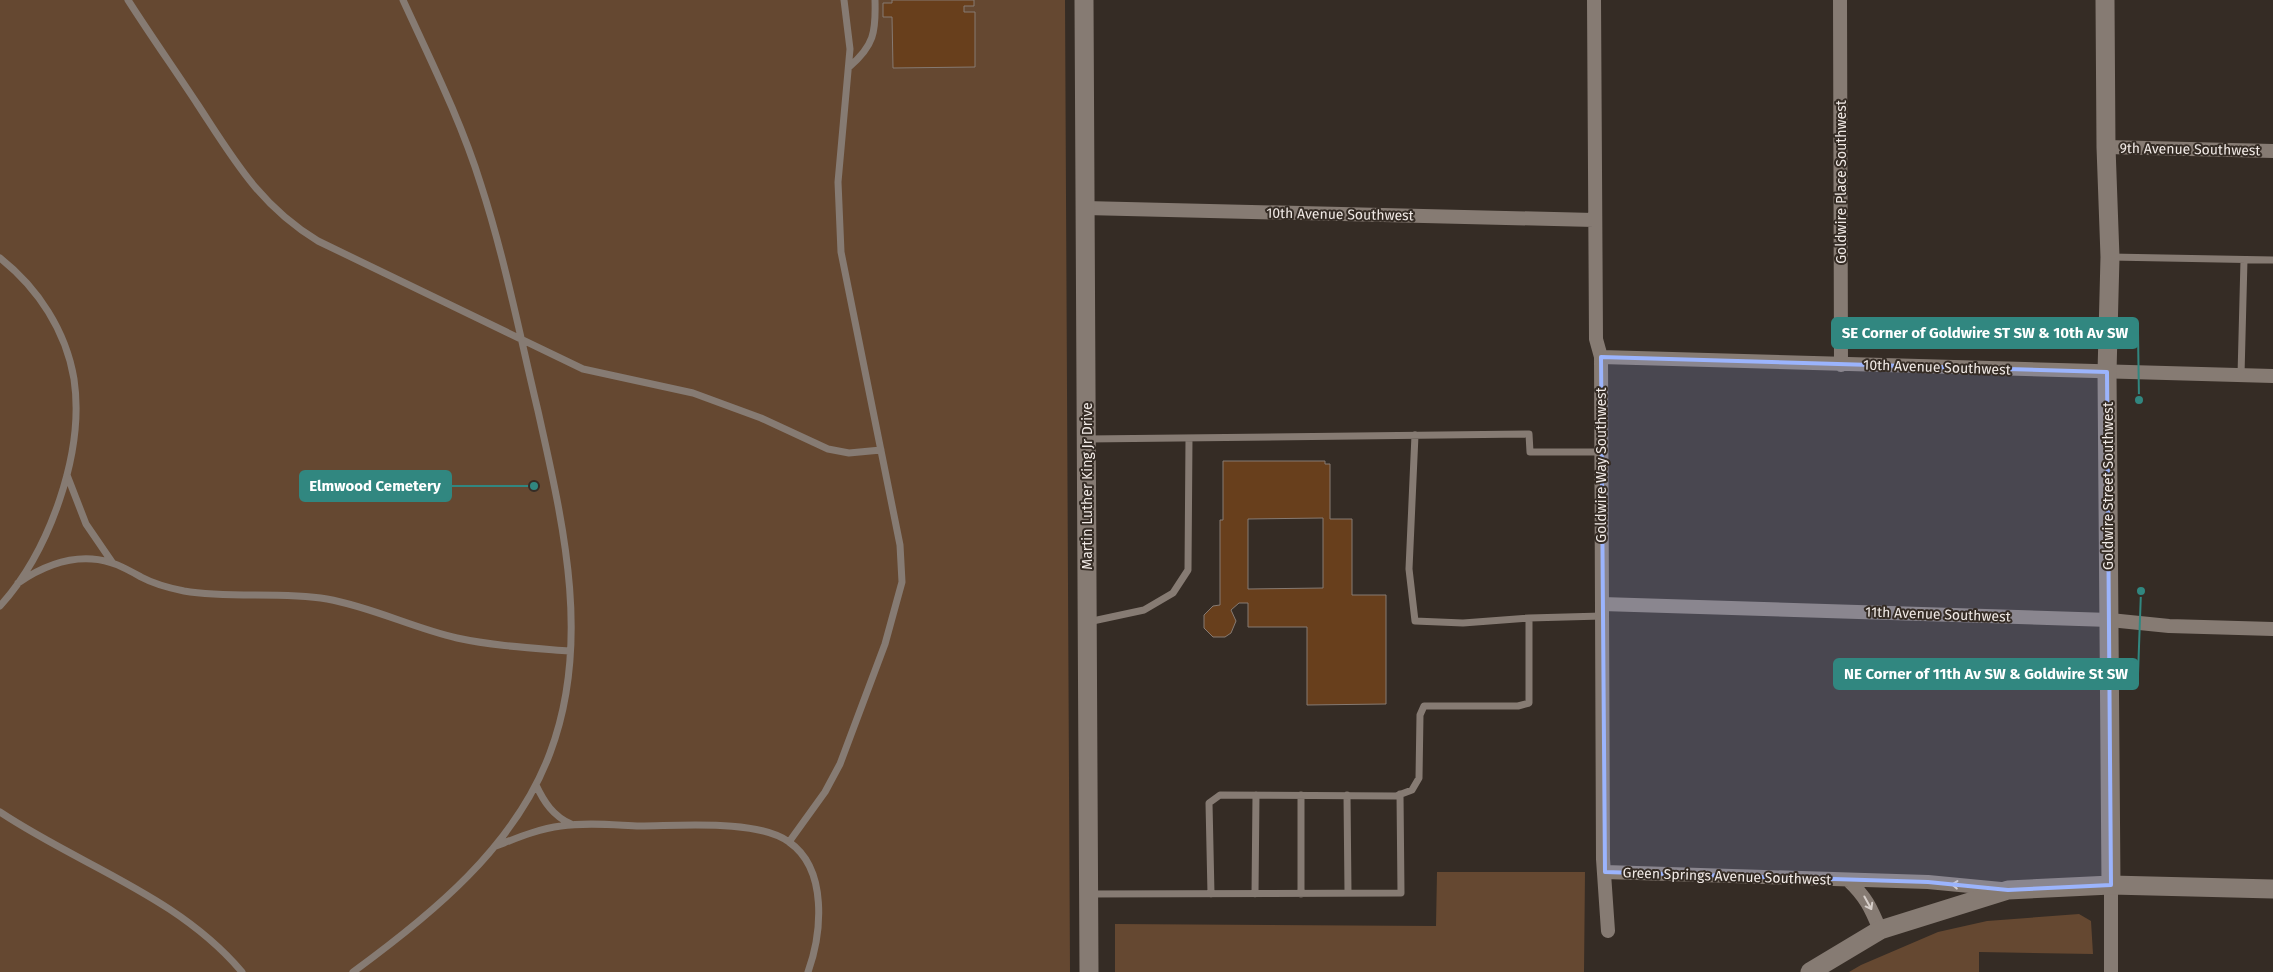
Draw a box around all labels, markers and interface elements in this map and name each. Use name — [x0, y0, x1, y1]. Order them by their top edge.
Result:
street label: Goldwire Place Southwest — [1833, 99, 1850, 264]
street label: 9th Avenue Southwest — [2119, 140, 2262, 159]
street label: 10th Avenue Southwest — [1266, 205, 1415, 224]
callout: SE Corner of Goldwire ST SW & 10th Av SW — [1832, 318, 2138, 348]
text: SE Corner of Goldwire ST SW & 10th Av SW — [1842, 324, 2129, 342]
street label: 10th Avenue Southwest — [1863, 356, 2012, 379]
street label: Goldwire Way Southwest — [1593, 386, 1610, 543]
street label: Goldwire Street Southwest — [2100, 401, 2117, 570]
street label: Martin Luther King Jr Drive — [1079, 402, 1096, 570]
callout: Elmwood Cemetery — [300, 471, 451, 501]
text: Elmwood Cemetery — [309, 477, 441, 495]
street label: 11th Avenue Southwest — [1865, 603, 2012, 626]
callout: NE Corner of 11th Av SW & Goldwire St SW — [1834, 659, 2138, 689]
text: NE Corner of 11th Av SW & Goldwire St SW — [1844, 665, 2128, 683]
street label: Green Springs Avenue Southwest — [1622, 864, 1832, 889]
one-way arrow — [1951, 881, 1967, 890]
one-way arrow — [1863, 895, 1873, 910]

